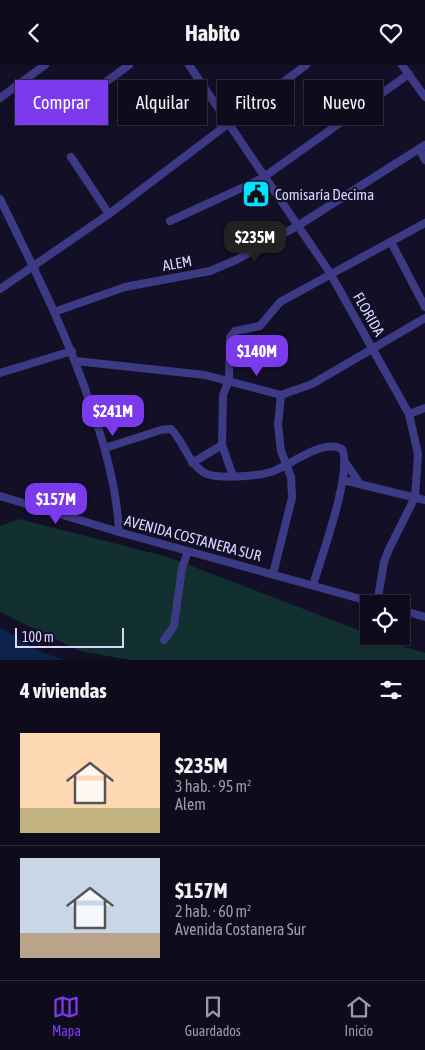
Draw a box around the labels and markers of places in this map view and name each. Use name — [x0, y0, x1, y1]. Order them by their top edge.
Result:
public building icon: Comisaría Decima — [241, 179, 271, 209]
place label: Comisaría Decima — [275, 186, 374, 203]
pin: $235M — [220, 221, 290, 263]
pin: $140M — [222, 335, 292, 377]
pin: $241M — [78, 395, 148, 437]
pin: $157M — [21, 483, 91, 525]

